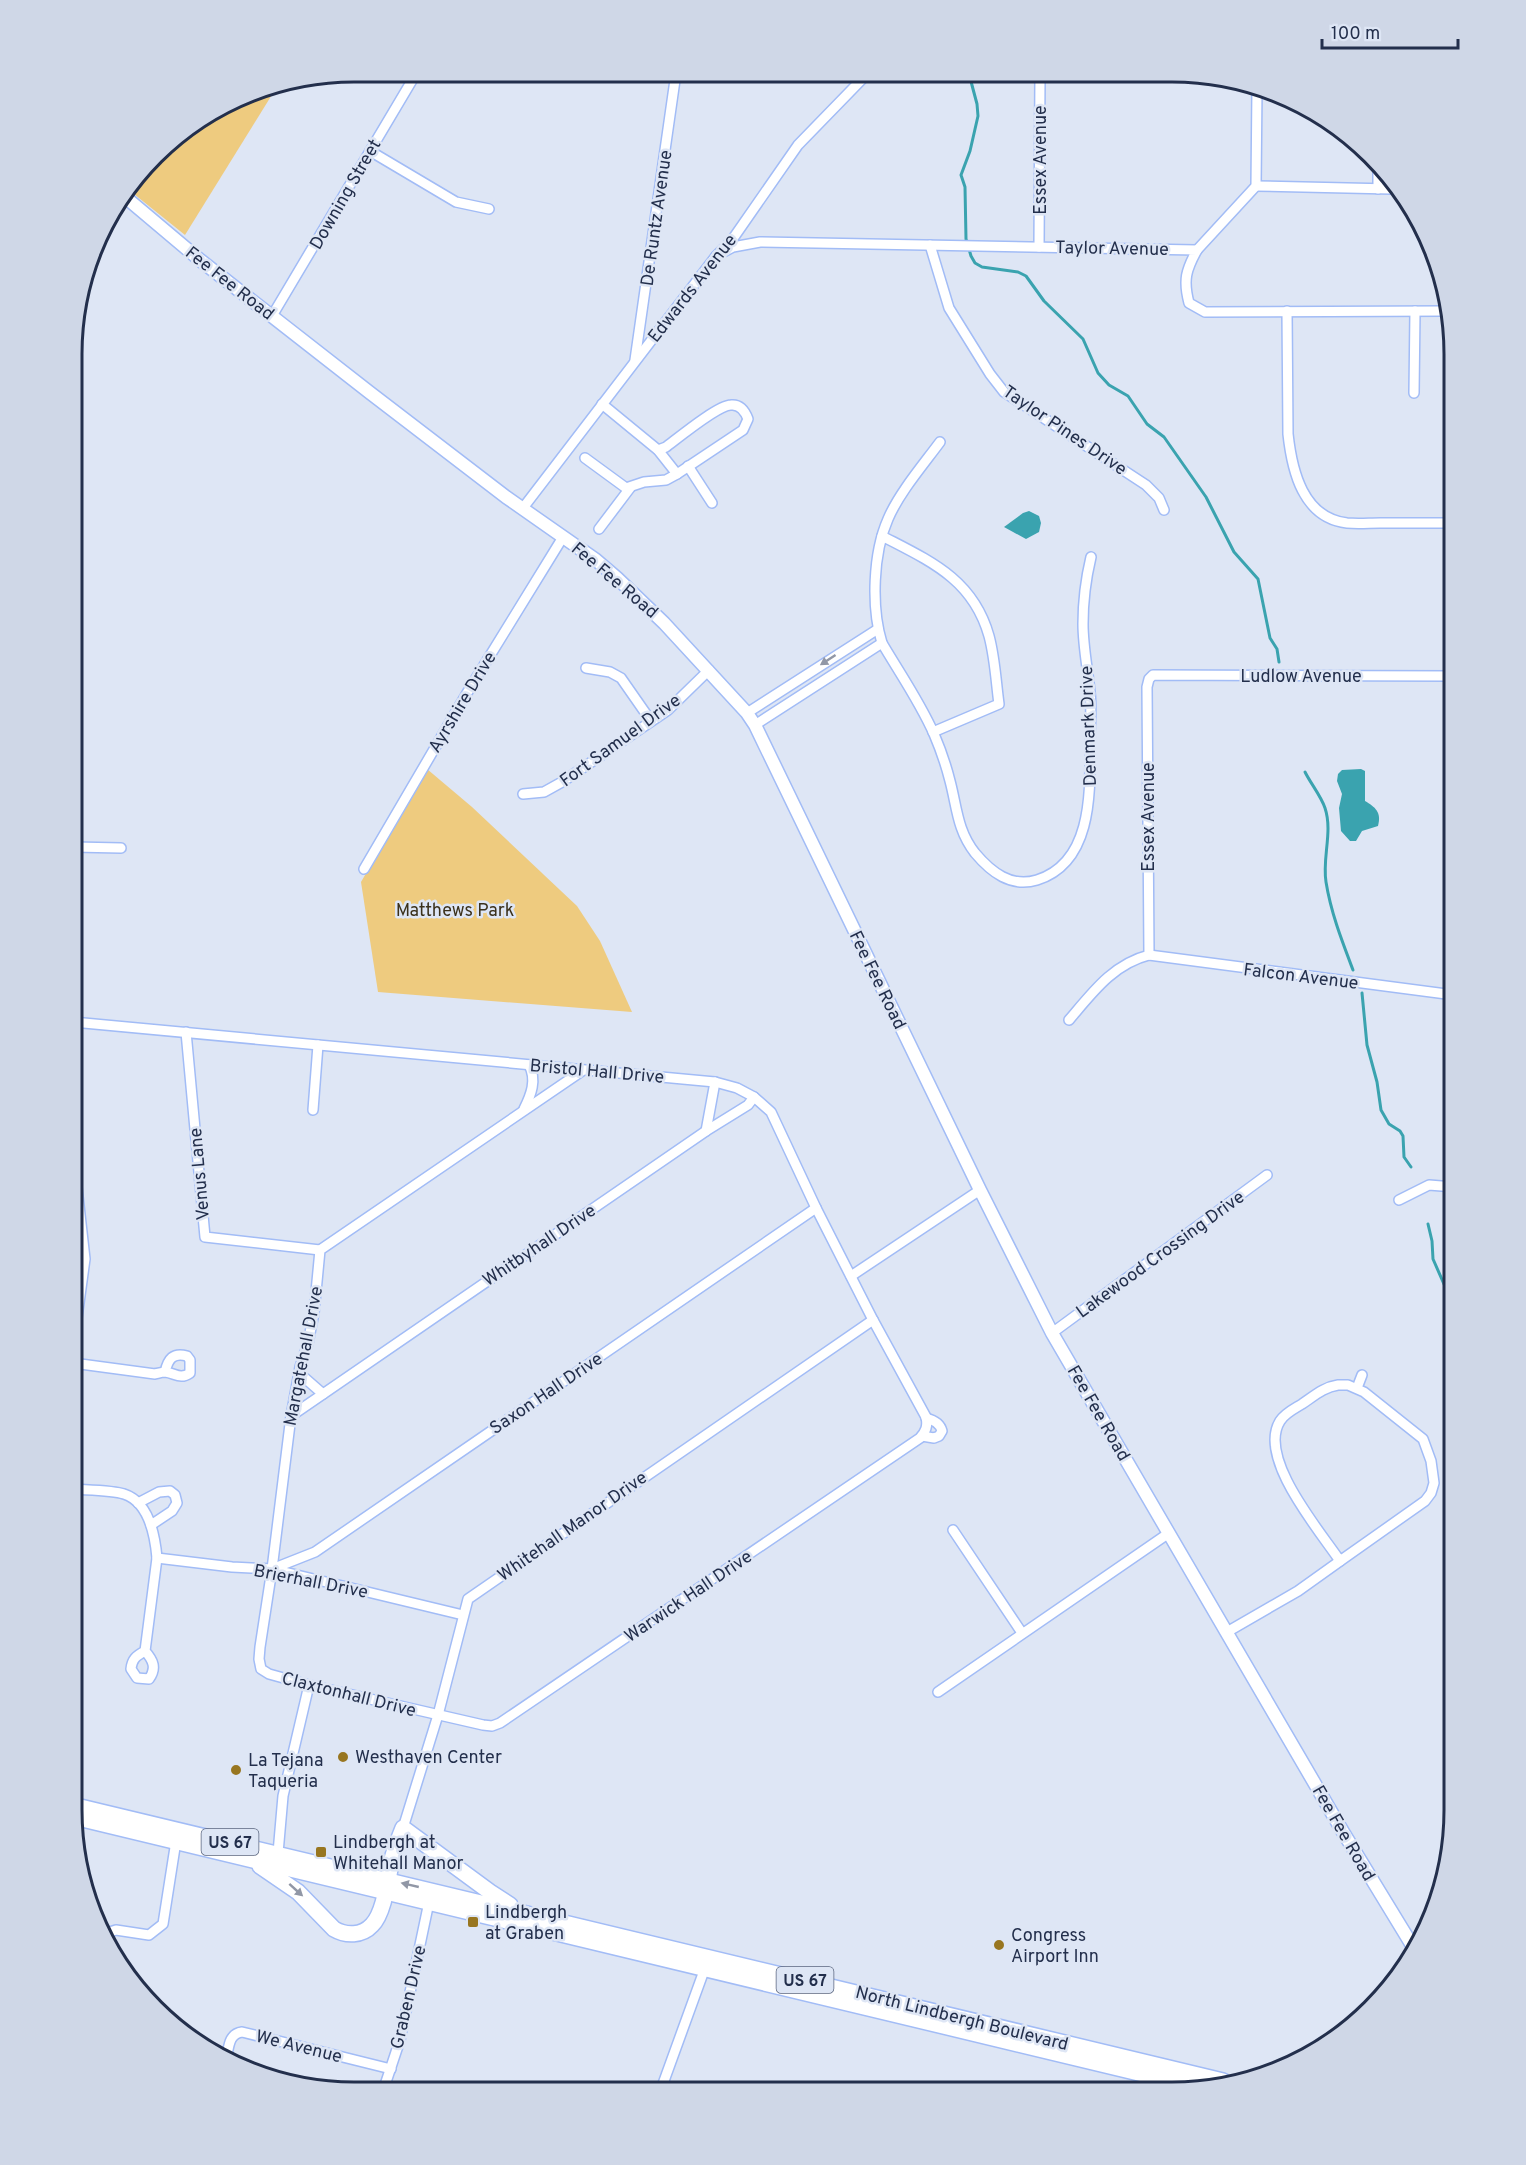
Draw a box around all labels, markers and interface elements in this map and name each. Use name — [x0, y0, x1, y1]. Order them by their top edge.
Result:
scale bar — [1322, 12, 1458, 50]
text: 100 m — [1331, 23, 1380, 46]
street label: Essex Avenue — [1030, 105, 1053, 215]
street label: Downing Street — [305, 135, 387, 254]
street label: De Runtz Avenue — [637, 149, 678, 288]
street label: Edwards Avenue — [644, 230, 743, 348]
street label: Taylor Avenue — [1055, 237, 1169, 262]
street label: Fee Fee Road — [180, 242, 278, 326]
street label: Taylor Pines Drive — [997, 381, 1131, 481]
street label: Fee Fee Road — [566, 538, 662, 624]
street label: Ayrshire Drive — [424, 648, 503, 758]
one-way arrow — [820, 655, 837, 666]
street label: Denmark Drive — [1076, 665, 1103, 787]
street label: Ludlow Avenue — [1240, 666, 1362, 689]
street label: Fort Samuel Drive — [556, 690, 686, 793]
street label: Essex Avenue — [1138, 762, 1161, 872]
park label: Matthews Park — [396, 900, 514, 923]
street label: Fee Fee Road — [843, 928, 910, 1034]
street label: Falcon Avenue — [1242, 959, 1360, 996]
street label: Bristol Hall Drive — [529, 1055, 665, 1090]
street label: Venus Lane — [185, 1127, 216, 1221]
street label: Lakewood Crossing Drive — [1072, 1186, 1250, 1324]
street label: Whitbyhall Drive — [479, 1200, 601, 1293]
street label: Margatehall Drive — [280, 1284, 329, 1428]
street label: Saxon Hall Drive — [486, 1348, 608, 1441]
street label: Fee Fee Road — [1061, 1362, 1134, 1466]
street label: Whitehall Manor Drive — [494, 1467, 652, 1588]
street label: Warwick Hall Drive — [620, 1546, 757, 1649]
street label: Brierhall Drive — [252, 1560, 370, 1605]
street label: Claxtonhall Drive — [279, 1668, 418, 1723]
place label: Westhaven Center — [355, 1747, 502, 1770]
place label: La Tejana Taqueria — [248, 1750, 324, 1794]
marker: Westhaven Center — [336, 1750, 350, 1764]
marker: La Tejana Taqueria — [229, 1763, 243, 1777]
street label: Fee Fee Road — [1306, 1782, 1379, 1886]
road number: US 67 — [202, 1829, 258, 1855]
place label: Lindbergh at Whitehall Manor — [333, 1832, 463, 1876]
marker: Lindbergh at Whitehall Manor — [314, 1845, 328, 1859]
one-way arrow — [401, 1880, 420, 1890]
one-way arrow — [288, 1883, 303, 1896]
place label: Lindbergh at Graben — [485, 1902, 567, 1946]
marker: Lindbergh at Graben — [466, 1915, 480, 1929]
place label: Congress Airport Inn — [1011, 1925, 1099, 1969]
marker: Congress Airport Inn — [992, 1938, 1006, 1952]
street label: Graben Drive — [386, 1943, 433, 2051]
road number: US 67 — [776, 1967, 834, 1993]
street label: North Lindbergh Boulevard — [853, 1982, 1071, 2057]
street label: We Avenue — [253, 2026, 344, 2069]

